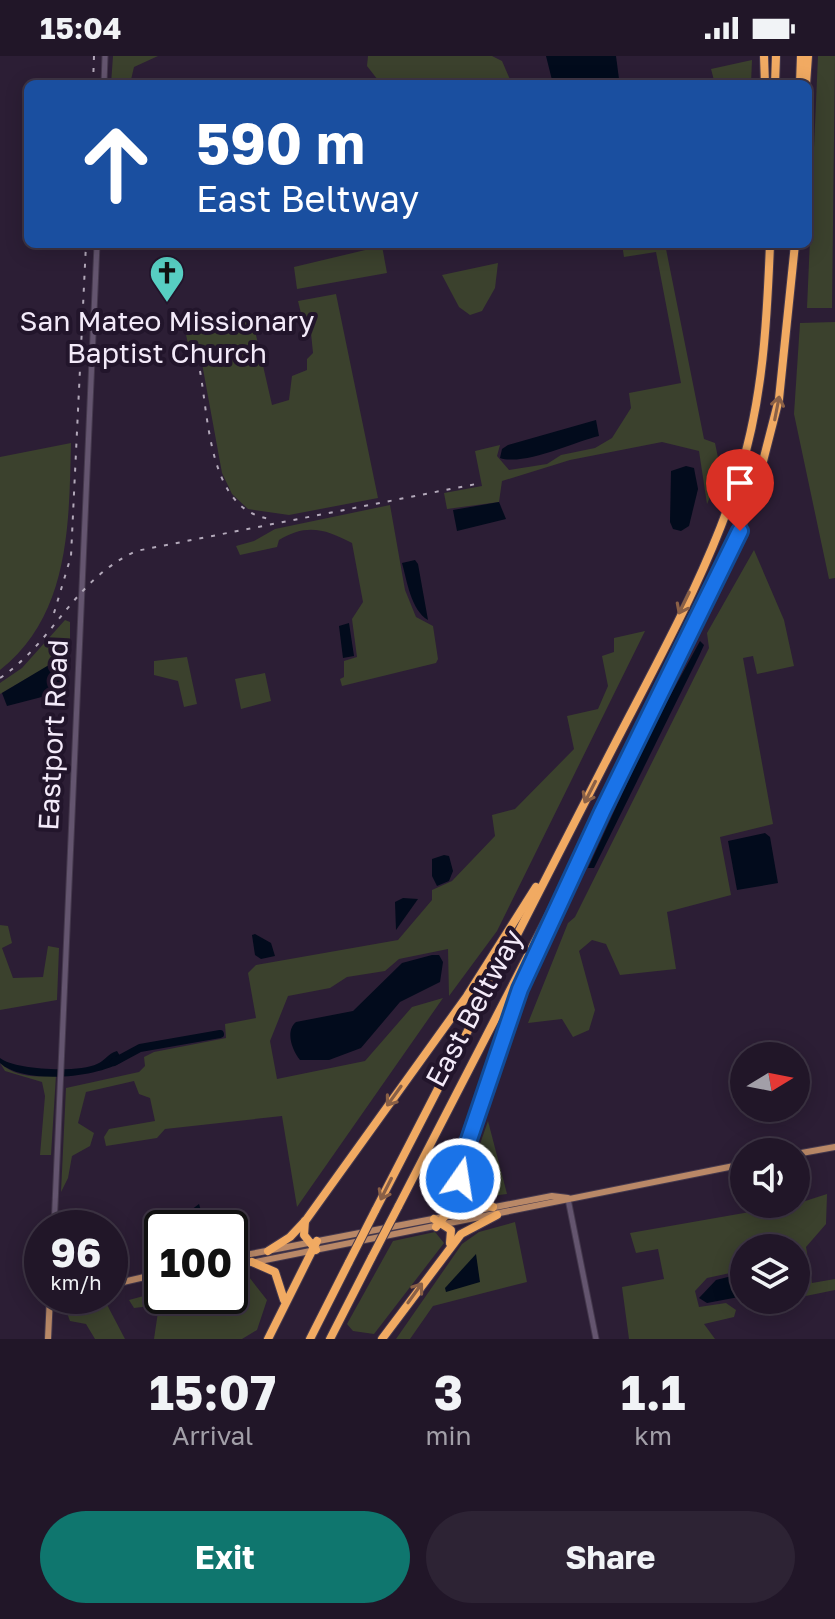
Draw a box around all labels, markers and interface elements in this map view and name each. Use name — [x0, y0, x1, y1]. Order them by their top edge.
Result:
text: 15:04 — [40, 10, 122, 46]
text: 590 m — [196, 109, 365, 176]
icon: ahead — [64, 112, 168, 216]
text: East Beltway — [196, 177, 419, 220]
church icon: San Mateo Missionary Baptist Church — [148, 254, 186, 304]
place label: San Mateo Missionary Baptist Church — [20, 304, 315, 369]
one-way arrow — [770, 395, 785, 421]
pin — [706, 449, 774, 531]
icon: arrive — [718, 461, 762, 505]
one-way arrow — [676, 591, 691, 615]
street label: Eastport Road — [31, 639, 74, 831]
one-way arrow — [582, 780, 597, 804]
street label: East Beltway — [418, 923, 529, 1092]
north arrow — [730, 1042, 810, 1122]
map controls — [730, 1042, 810, 1314]
one-way arrow — [386, 1085, 402, 1107]
position arrow — [418, 1137, 502, 1221]
button: sound — [730, 1138, 810, 1218]
one-way arrow — [378, 1177, 394, 1201]
speed limit sign: 100 — [144, 1210, 248, 1314]
text: 96 — [51, 1228, 101, 1276]
button: layers — [730, 1234, 810, 1314]
text: km/h — [51, 1270, 101, 1294]
one-way arrow — [407, 1283, 423, 1305]
text: 15:07 — [149, 1363, 276, 1421]
text: 3 — [434, 1363, 463, 1421]
text: 1.1 — [621, 1363, 686, 1421]
text: Arrival — [172, 1420, 253, 1451]
text: min — [425, 1420, 471, 1451]
text: km — [634, 1420, 672, 1451]
button: Exit — [40, 1511, 410, 1603]
button: Share — [426, 1511, 795, 1603]

